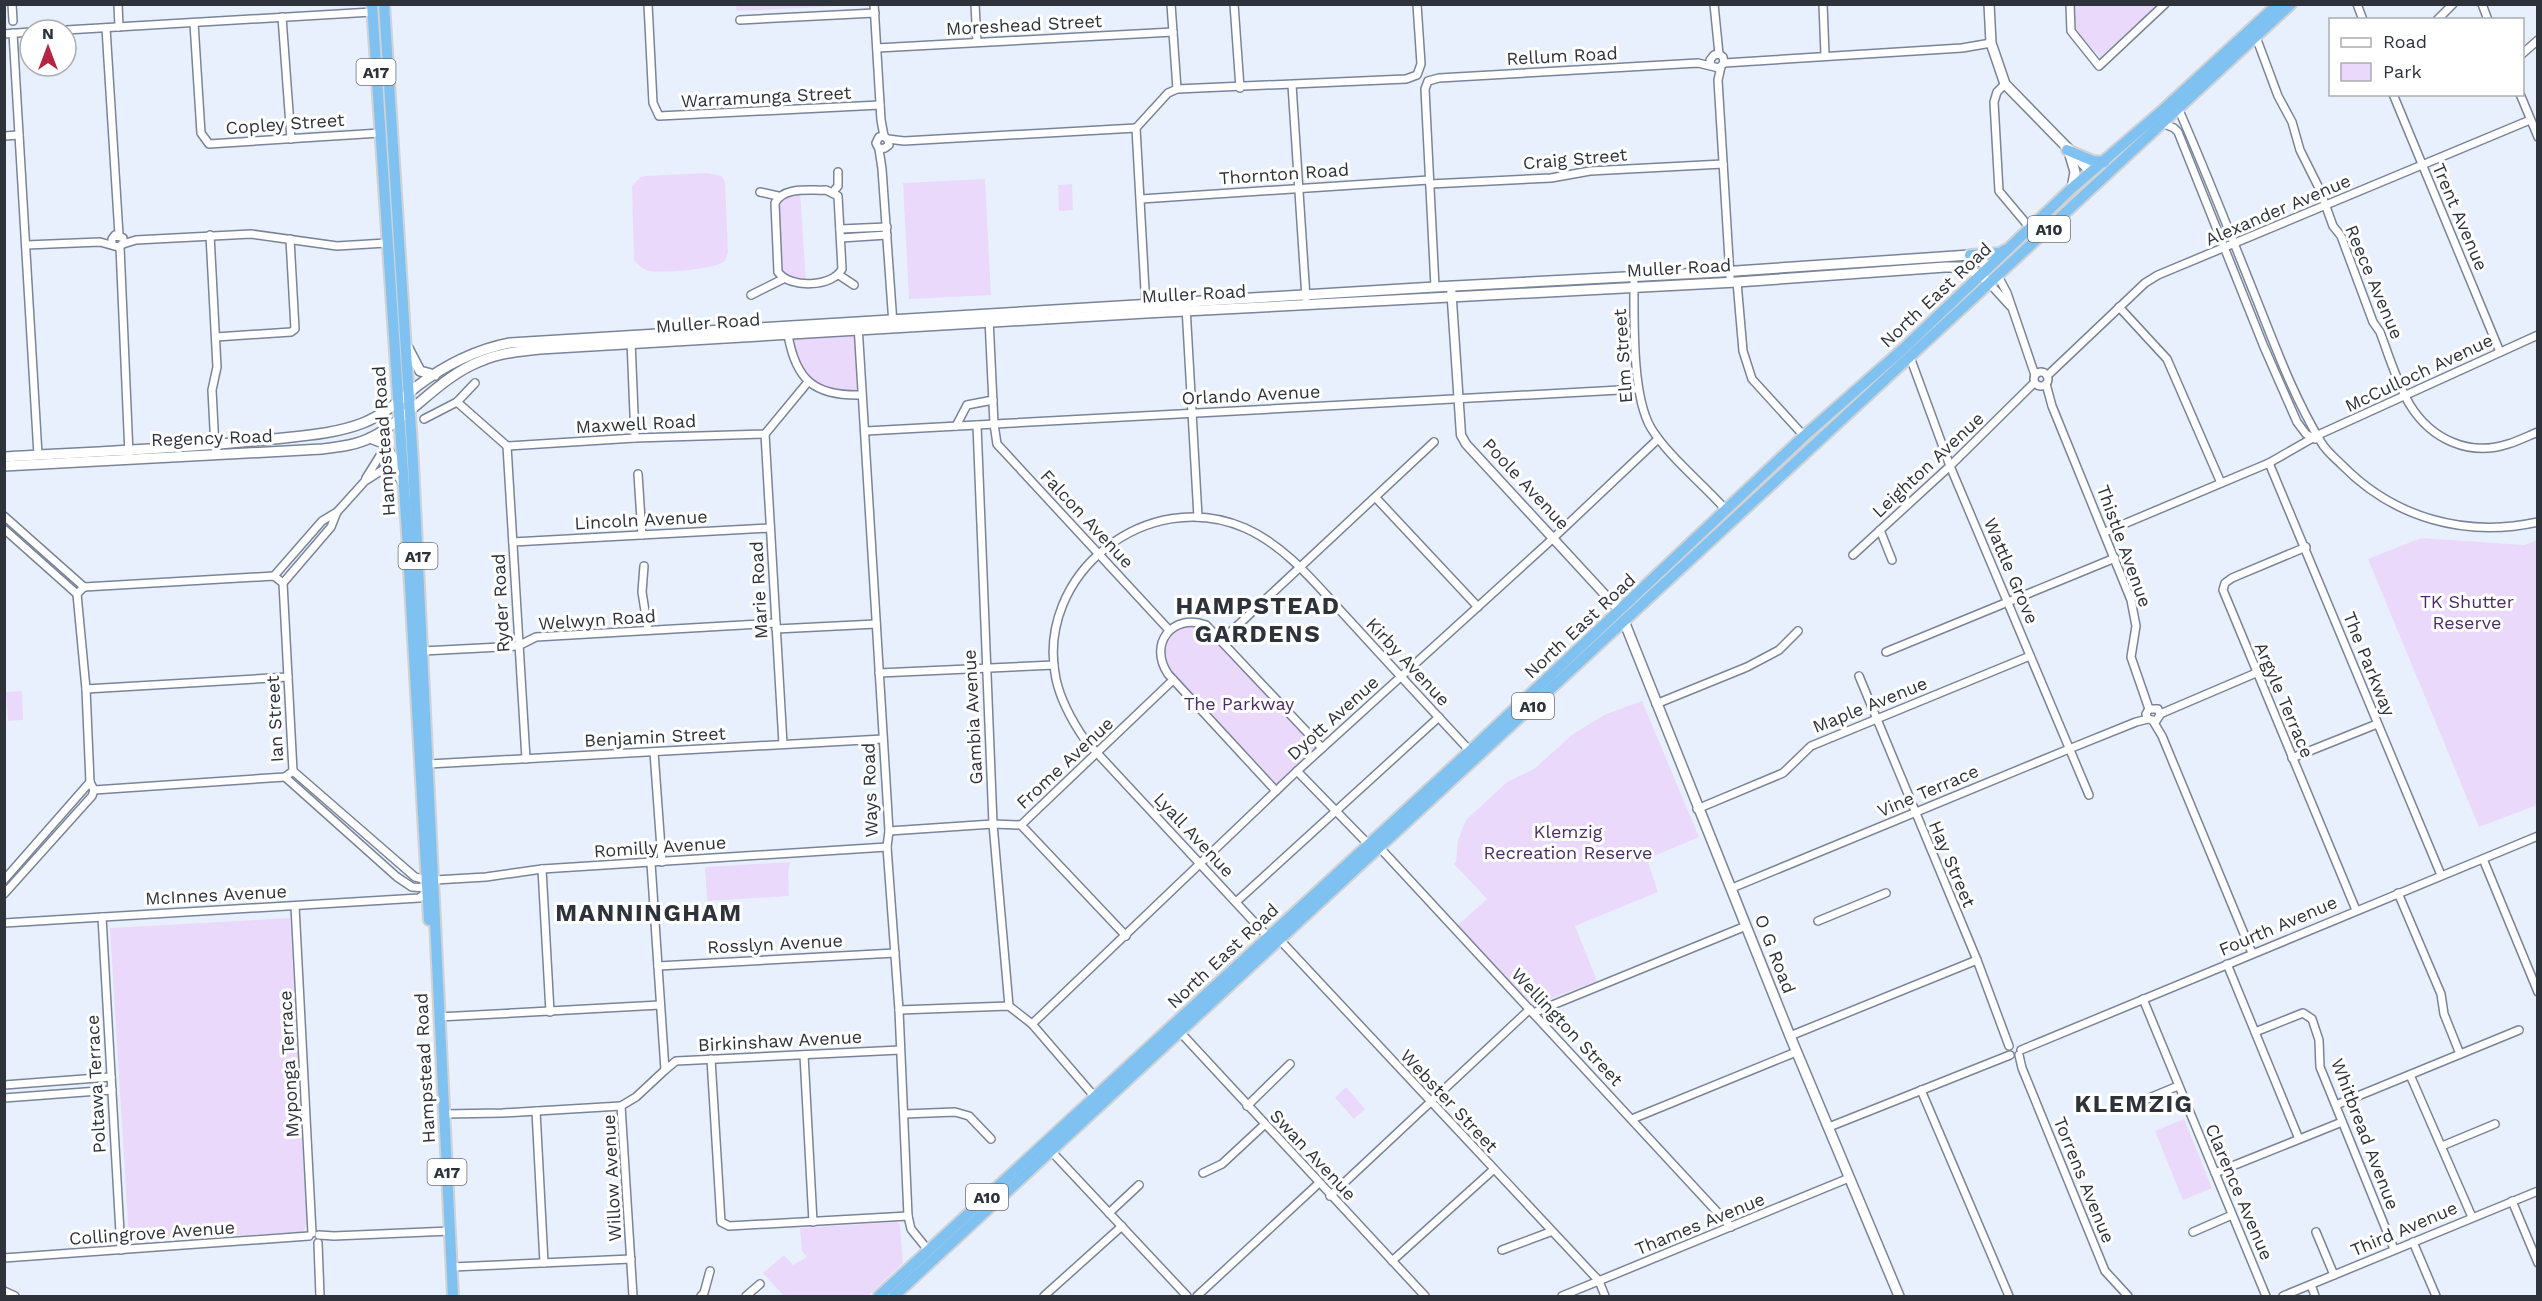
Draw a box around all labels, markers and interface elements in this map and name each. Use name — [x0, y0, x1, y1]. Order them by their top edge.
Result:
street label: Moreshead Street — [945, 10, 1103, 39]
north arrow — [18, 18, 78, 78]
legend — [2329, 18, 2524, 96]
text: N — [42, 24, 54, 43]
text: Road — [2383, 31, 2427, 52]
street label: Rellum Road — [1506, 42, 1618, 69]
road number: A17 — [356, 59, 395, 85]
text: Park — [2383, 61, 2422, 82]
street label: Warramunga Street — [680, 82, 852, 111]
street label: Copley Street — [225, 109, 346, 138]
street label: Craig Street — [1522, 143, 1628, 174]
street label: Thornton Road — [1218, 158, 1350, 189]
street label: Trent Avenue — [2428, 160, 2493, 274]
street label: Alexander Avenue — [2202, 169, 2354, 250]
road number: A10 — [2028, 216, 2070, 242]
street label: Reece Avenue — [2341, 222, 2408, 342]
street label: North East Road — [1876, 238, 1996, 352]
street label: Muller Road — [1626, 254, 1732, 281]
street label: Muller Road — [1141, 280, 1247, 307]
street label: Muller Road — [655, 308, 761, 337]
street label: Elm Street — [1609, 308, 1636, 404]
street label: McCulloch Avenue — [2341, 329, 2496, 416]
street label: Hampstead Road — [368, 365, 399, 517]
street label: Orlando Avenue — [1181, 380, 1321, 409]
street label: Leighton Avenue — [1868, 408, 1988, 522]
street label: Maxwell Road — [575, 410, 697, 437]
street label: Regency Road — [151, 425, 273, 450]
street label: Poole Avenue — [1479, 434, 1574, 534]
street label: Falcon Avenue — [1036, 465, 1138, 572]
street label: Thistle Avenue — [2093, 482, 2156, 610]
street label: Lincoln Avenue — [574, 506, 708, 533]
street label: Wattle Grove — [1980, 515, 2043, 627]
street label: Marie Road — [745, 541, 772, 640]
road number: A17 — [398, 543, 438, 569]
street label: Ryder Road — [487, 553, 514, 653]
street label: North East Road — [1520, 569, 1640, 683]
park label: TK Shutter Reserve — [2420, 591, 2514, 633]
district label: HAMPSTEAD GARDENS — [1176, 592, 1340, 648]
street label: Welwyn Road — [537, 605, 656, 634]
street label: The Parkway — [2339, 609, 2400, 720]
street label: Kirby Avenue — [1362, 613, 1455, 710]
street label: Argyle Terrace — [2251, 639, 2318, 761]
street label: Gambia Avenue — [958, 649, 987, 785]
street label: Dyott Avenue — [1283, 671, 1383, 764]
street label: Maple Avenue — [1809, 672, 1930, 737]
street label: Ian Street — [262, 675, 287, 763]
park label: The Parkway — [1184, 693, 1295, 714]
road number: A10 — [1512, 693, 1554, 719]
street label: Frome Avenue — [1012, 712, 1117, 813]
street label: Benjamin Street — [584, 722, 727, 751]
street label: Ways Road — [857, 742, 882, 838]
street label: Vine Terrace — [1874, 760, 1982, 821]
street label: Lyall Avenue — [1150, 788, 1239, 881]
street label: Hay Street — [1925, 817, 1980, 911]
park label: Klemzig Recreation Reserve — [1484, 821, 1652, 863]
street label: Romilly Avenue — [593, 831, 727, 862]
street label: McInnes Avenue — [145, 880, 287, 909]
street label: Fourth Avenue — [2215, 891, 2340, 960]
district label: MANNINGHAM — [555, 899, 743, 927]
street label: North East Road — [1163, 899, 1283, 1013]
street label: O G Road — [1751, 911, 1800, 996]
street label: Rosslyn Avenue — [707, 929, 843, 958]
street label: Wellington Street — [1507, 963, 1628, 1090]
street label: Myponga Terrace — [274, 990, 303, 1138]
street label: Hampstead Road — [410, 992, 439, 1144]
street label: Poltawa Terrace — [81, 1014, 110, 1154]
street label: Birkinshaw Avenue — [697, 1026, 863, 1055]
street label: Webster Street — [1396, 1045, 1503, 1157]
street label: Whitbread Avenue — [2327, 1055, 2404, 1212]
district label: KLEMZIG — [2075, 1090, 2193, 1118]
street label: Swan Avenue — [1266, 1105, 1361, 1205]
street label: Willow Avenue — [598, 1114, 625, 1242]
street label: Torrens Avenue — [2050, 1114, 2119, 1246]
street label: Clarence Avenue — [2201, 1120, 2278, 1263]
road number: A17 — [428, 1159, 466, 1185]
road number: A10 — [966, 1184, 1008, 1210]
street label: Thames Avenue — [1632, 1188, 1768, 1259]
street label: Third Avenue — [2347, 1197, 2460, 1260]
street label: Collingrove Avenue — [68, 1216, 236, 1249]

